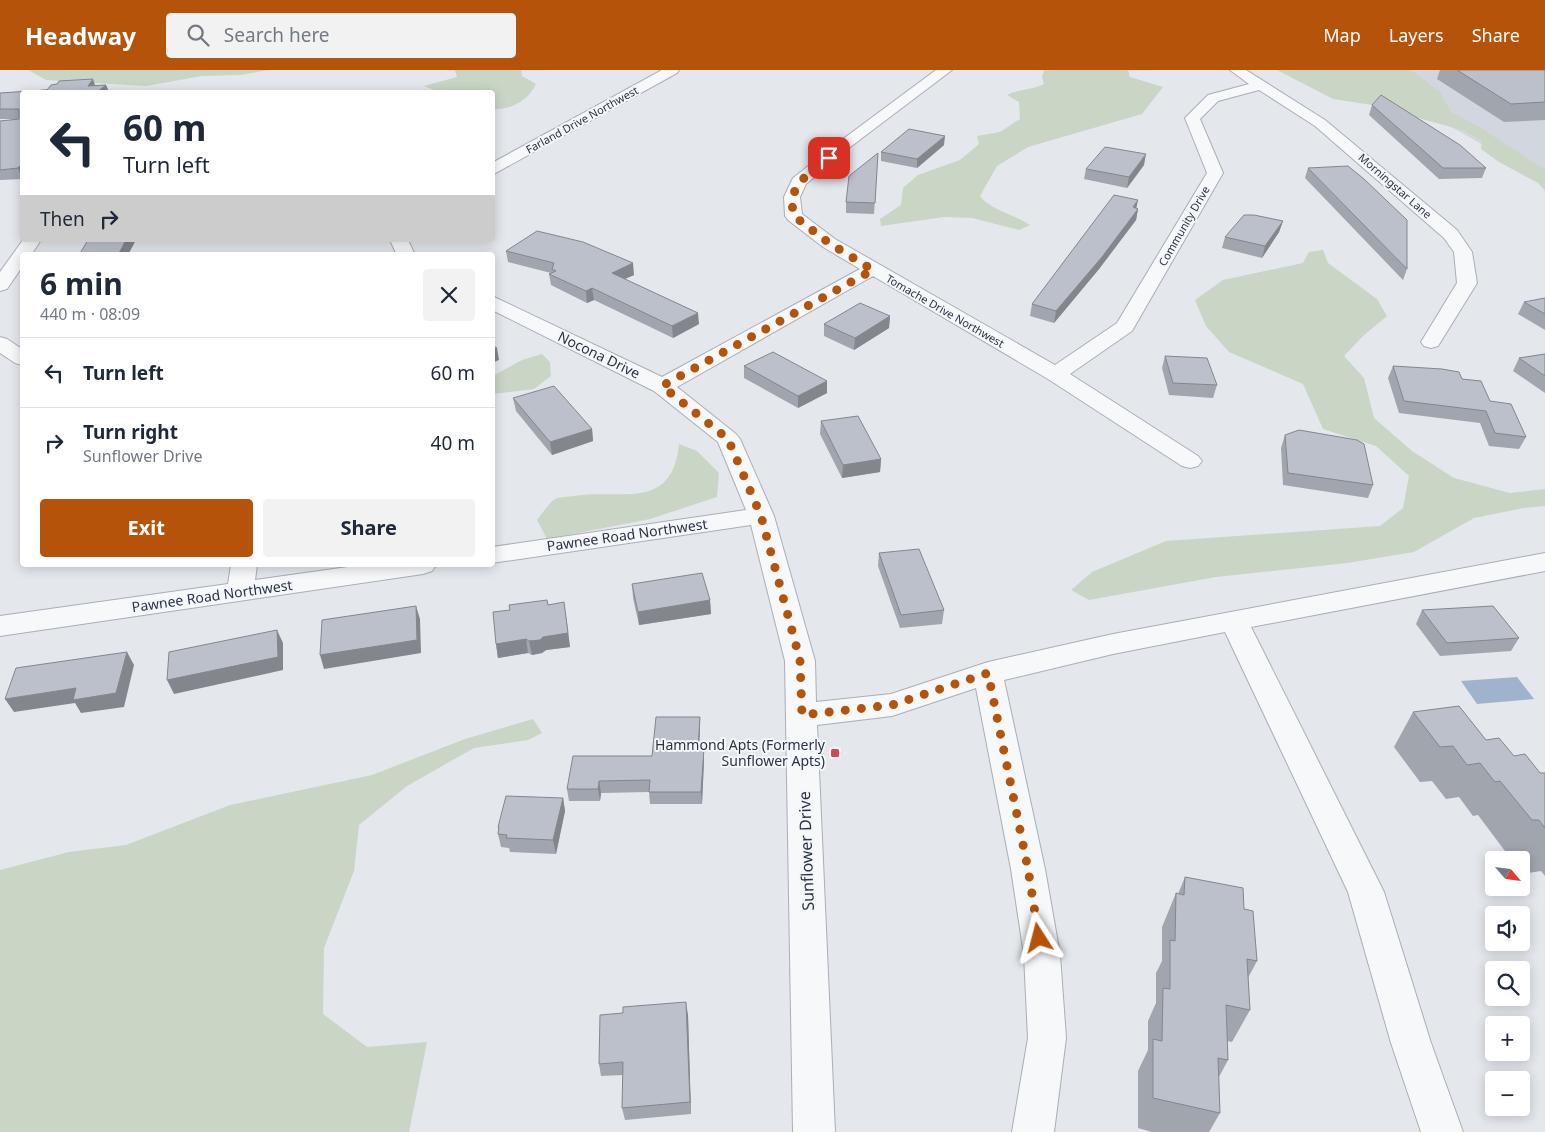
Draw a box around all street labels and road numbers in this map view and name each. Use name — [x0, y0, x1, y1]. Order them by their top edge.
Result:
street label: Farland Drive Northwest — [523, 82, 641, 157]
street label: Morningstar Lane — [1356, 150, 1435, 222]
street label: Community Drive — [1155, 183, 1213, 269]
street label: Tomache Drive Northwest — [883, 271, 1007, 351]
street label: Nocona Drive — [555, 326, 643, 383]
street label: Pawnee Road Northwest — [545, 514, 708, 555]
street label: Pawnee Road Northwest — [130, 575, 293, 616]
street label: Sunflower Drive — [793, 791, 819, 911]

